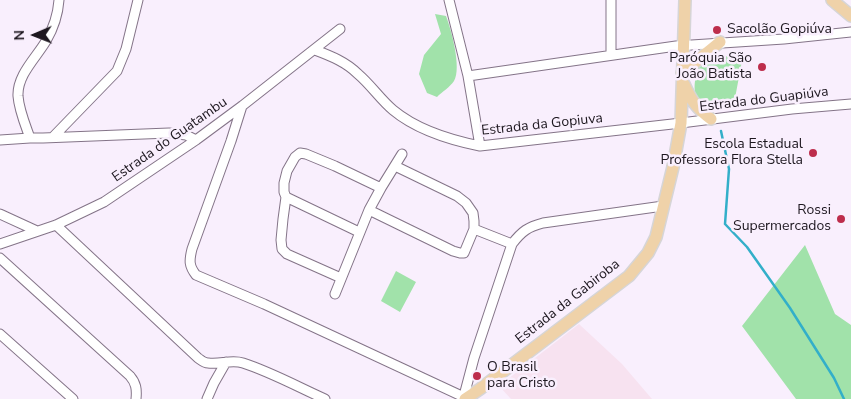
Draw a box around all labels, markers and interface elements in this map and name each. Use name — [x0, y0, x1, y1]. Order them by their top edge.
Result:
north arrow — [10, 10, 60, 60]
place label: Sacolão Gopiúva — [727, 22, 832, 38]
marker: Sacolão Gopiúva — [711, 24, 723, 36]
text: N — [10, 30, 29, 41]
place label: Paróquia São João Batista — [669, 51, 752, 84]
marker: Paróquia São João Batista — [756, 61, 768, 73]
street label: Estrada do Guapiúva — [699, 84, 829, 116]
street label: Estrada do Guatambu — [109, 94, 231, 186]
street label: Estrada da Gopiuva — [480, 110, 604, 140]
place label: Escola Estadual Professora Flora Stella — [660, 137, 803, 170]
marker: Escola Estadual Professora Flora Stella — [807, 147, 819, 159]
place label: Rossi Supermercados — [733, 203, 831, 236]
marker: Rossi Supermercados — [835, 213, 847, 225]
street label: Estrada da Gabiroba — [513, 256, 623, 348]
place label: O Brasil para Cristo — [487, 360, 556, 392]
marker: O Brasil para Cristo — [471, 370, 483, 382]

